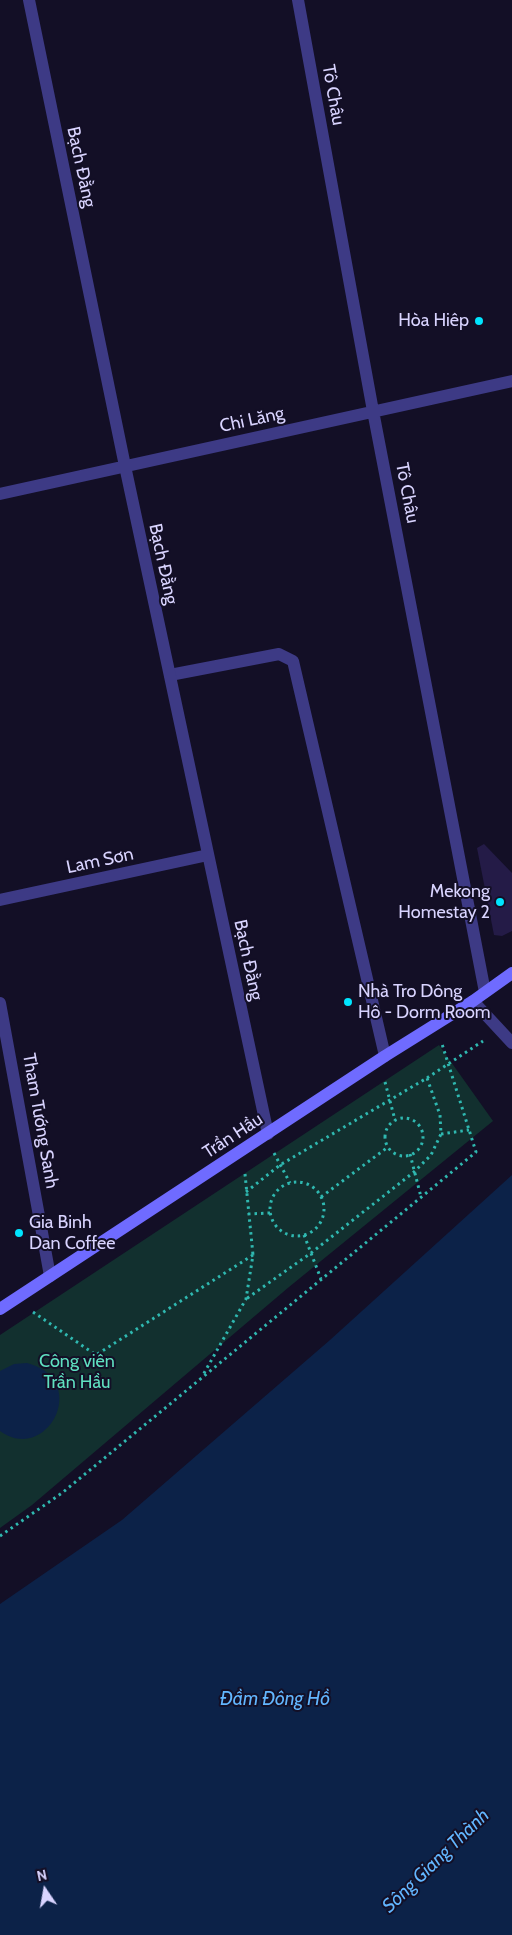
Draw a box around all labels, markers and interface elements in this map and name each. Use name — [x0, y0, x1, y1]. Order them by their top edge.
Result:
street label: Tô Châu — [317, 63, 349, 127]
street label: Bạch Đằng — [62, 125, 100, 209]
place label: Hòa Hiêp — [398, 310, 469, 332]
marker: Hòa Hiêp — [473, 315, 485, 327]
street label: Chi Lăng — [218, 403, 286, 437]
street label: Tô Châu — [391, 461, 423, 525]
street label: Bạch Đằng — [144, 522, 182, 606]
street label: Lam Sơn — [65, 843, 135, 879]
place label: Mekong Homestay 2 — [398, 881, 490, 924]
marker: Mekong Homestay 2 — [494, 896, 506, 908]
street label: Bạch Đằng — [229, 918, 267, 1002]
place label: Nhà Tro Dông Hô - Dorm Room — [358, 981, 491, 1024]
marker: Nhà Tro Dông Hô - Dorm Room — [342, 996, 354, 1008]
street label: Tham Tướng Sanh — [17, 1052, 63, 1190]
street label: Trần Hầu — [199, 1109, 267, 1163]
place label: Gia Binh Dan Coffee — [29, 1212, 116, 1254]
marker: Gia Binh Dan Coffee — [13, 1227, 25, 1239]
park label: Công viên Trần Hầu — [39, 1351, 115, 1394]
water label: Đầm Đông Hồ — [220, 1688, 330, 1710]
water label: Sông Giang Thành — [378, 1804, 494, 1918]
north arrow — [20, 1865, 70, 1915]
text: N — [35, 1865, 49, 1885]

